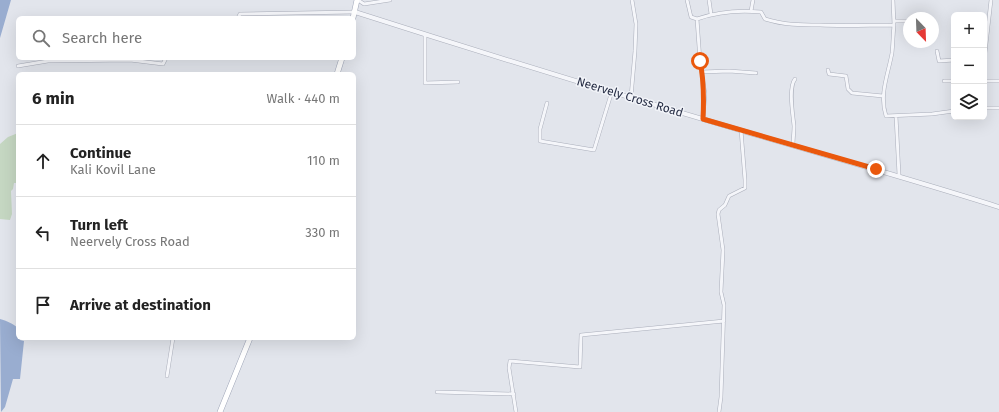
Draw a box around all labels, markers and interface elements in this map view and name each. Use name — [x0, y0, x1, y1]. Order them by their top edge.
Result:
north arrow — [903, 12, 939, 48]
map controls — [951, 12, 987, 120]
button: + — [951, 12, 987, 48]
search box — [16, 16, 356, 60]
icon: search — [30, 27, 52, 49]
text: Search here — [62, 29, 142, 47]
button: − — [951, 48, 987, 84]
route start — [691, 52, 709, 70]
street label: Neervely Cross Road — [575, 74, 685, 120]
button: layers — [951, 84, 987, 120]
text: 6 min — [32, 88, 75, 109]
text: Walk · 440 m — [267, 91, 340, 106]
text: Continue — [70, 144, 131, 162]
icon: ahead — [32, 150, 54, 172]
text: 110 m — [307, 153, 340, 168]
route end — [867, 160, 885, 178]
text: Kali Kovil Lane — [70, 162, 156, 177]
text: Turn left — [70, 216, 128, 234]
icon: left — [32, 222, 54, 244]
text: 330 m — [305, 225, 340, 240]
text: Neervely Cross Road — [70, 234, 190, 249]
icon: arrive — [32, 294, 54, 316]
text: Arrive at destination — [70, 296, 211, 314]

